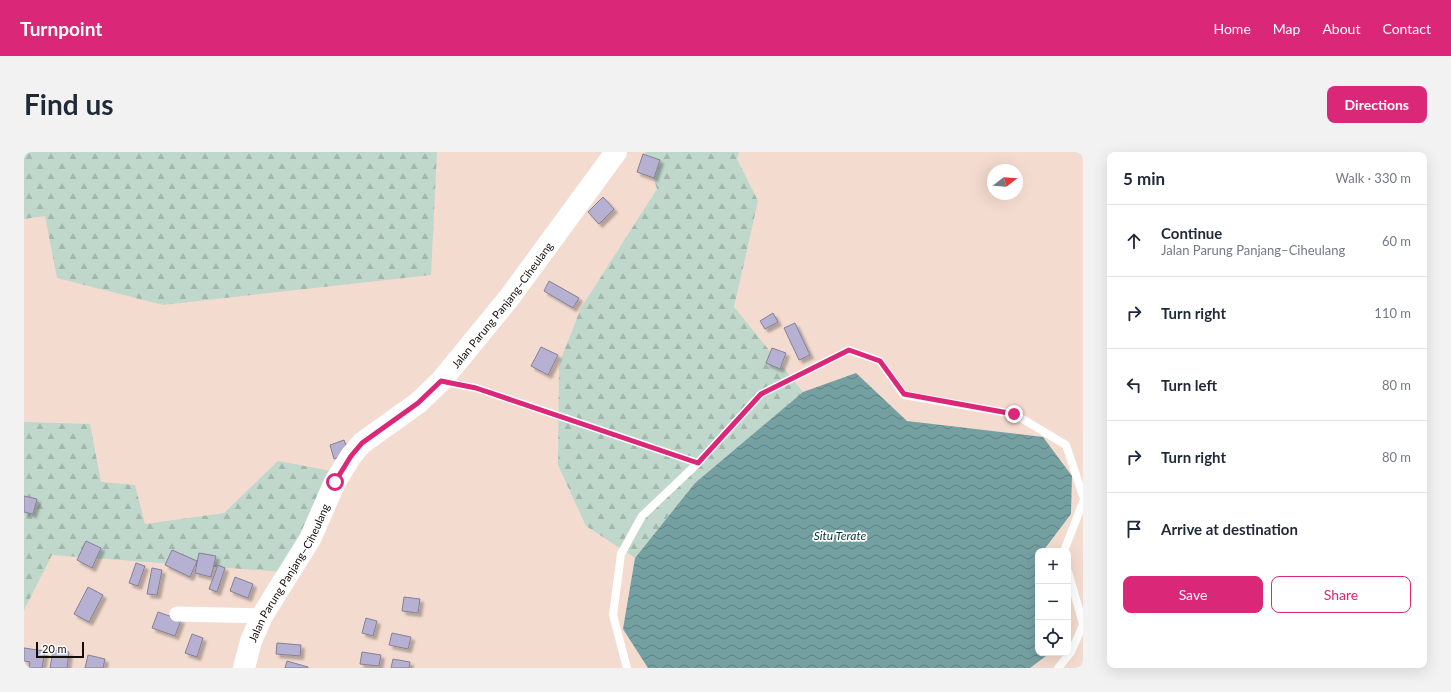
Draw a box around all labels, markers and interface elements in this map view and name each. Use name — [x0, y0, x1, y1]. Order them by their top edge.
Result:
text: Turnpoint — [20, 17, 102, 40]
text: Home — [1213, 20, 1251, 37]
text: Map — [1273, 20, 1300, 37]
text: About — [1322, 20, 1360, 37]
text: Contact — [1382, 20, 1431, 37]
button: Directions — [1327, 86, 1427, 123]
text: Find us — [24, 87, 114, 121]
north arrow — [987, 164, 1023, 200]
text: 5 min — [1123, 168, 1165, 189]
text: Walk · 330 m — [1335, 170, 1411, 186]
text: Continue — [1161, 224, 1222, 242]
icon: ahead — [1123, 230, 1145, 252]
text: 60 m — [1382, 233, 1411, 249]
street label: Jalan Parung Panjang–Ciheulang — [448, 239, 555, 370]
text: Jalan Parung Panjang–Ciheulang — [1161, 242, 1345, 258]
icon: right — [1123, 302, 1145, 324]
text: Turn right — [1161, 304, 1226, 322]
text: 110 m — [1374, 305, 1411, 321]
icon: left — [1123, 374, 1145, 396]
text: Turn left — [1161, 376, 1217, 394]
text: 80 m — [1382, 377, 1411, 393]
route end — [1005, 405, 1023, 423]
icon: right — [1123, 446, 1145, 468]
text: Turn right — [1161, 448, 1226, 466]
text: 80 m — [1382, 449, 1411, 465]
route start — [326, 473, 344, 491]
street label: Jalan Parung Panjang–Ciheulang — [245, 501, 331, 644]
icon: arrive — [1123, 518, 1145, 540]
text: Arrive at destination — [1161, 520, 1298, 538]
water label: Situ Terate — [814, 528, 867, 543]
map controls — [1035, 548, 1071, 656]
button: + — [1035, 548, 1071, 584]
button: Save — [1123, 576, 1263, 613]
button: Share — [1271, 576, 1411, 613]
button: − — [1035, 584, 1071, 620]
button: locate — [1035, 620, 1071, 656]
scale bar — [36, 640, 84, 659]
text: 20 m — [42, 642, 67, 655]

